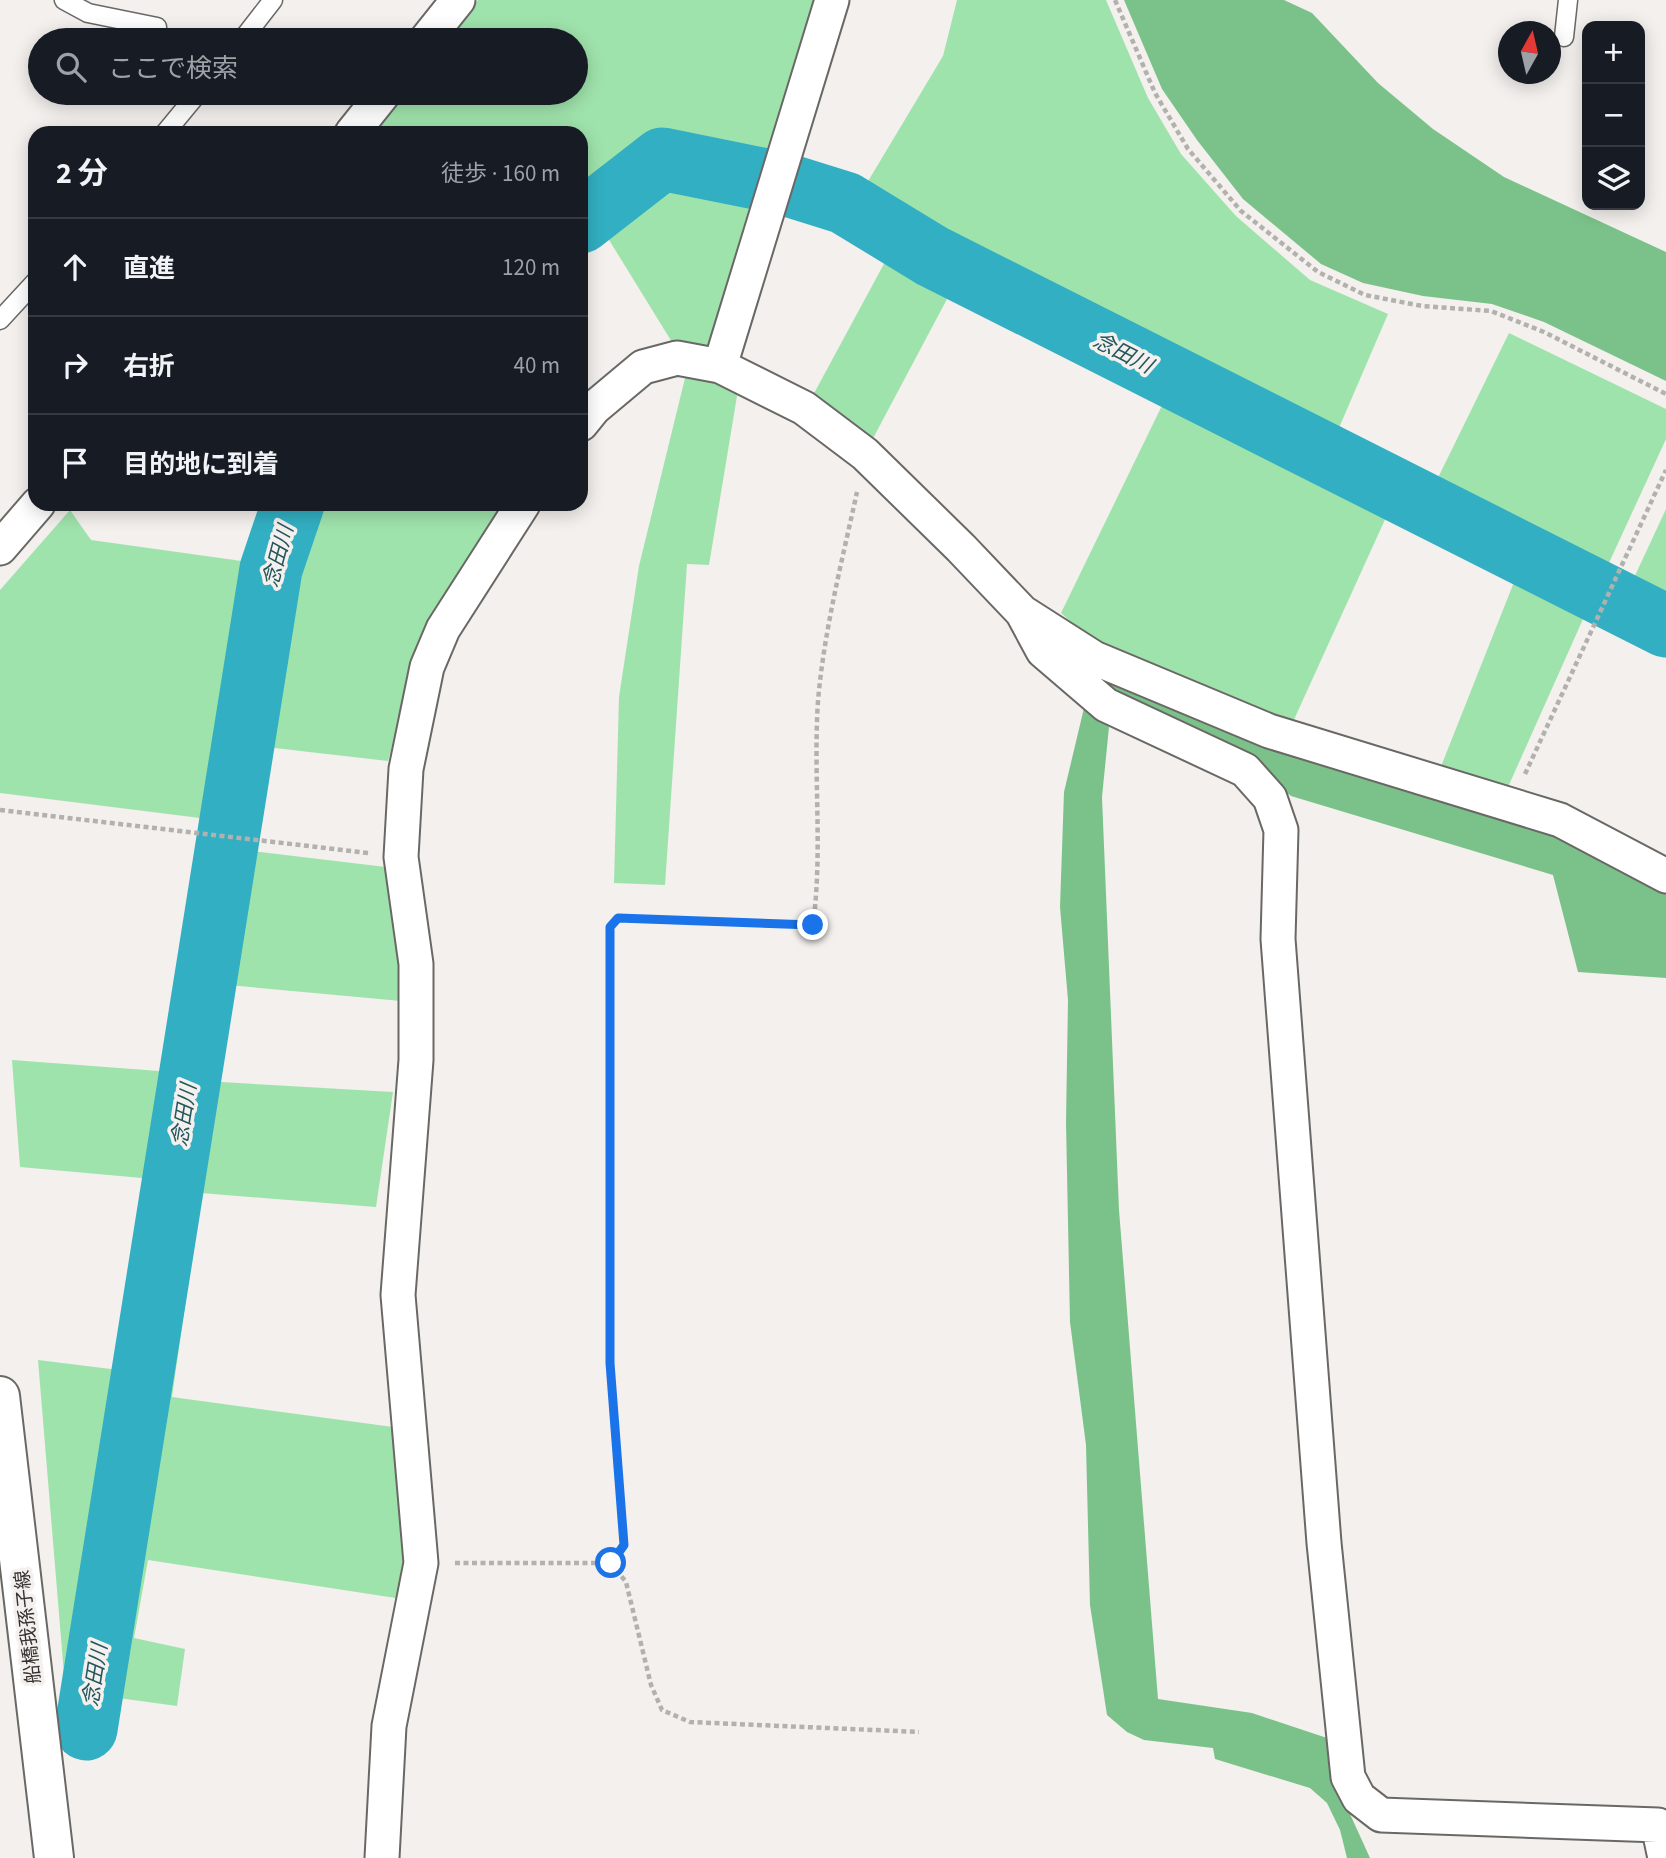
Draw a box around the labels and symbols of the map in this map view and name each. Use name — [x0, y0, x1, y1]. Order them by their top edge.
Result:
north arrow — [1498, 21, 1561, 84]
water label: 念田川 — [1088, 325, 1160, 382]
water label: 念田川 — [255, 520, 301, 590]
route end — [797, 909, 828, 940]
water label: 念田川 — [164, 1080, 204, 1148]
route start — [595, 1547, 626, 1578]
street label: 船橋我孫子線 — [9, 1569, 48, 1685]
water label: 念田川 — [75, 1640, 115, 1708]

